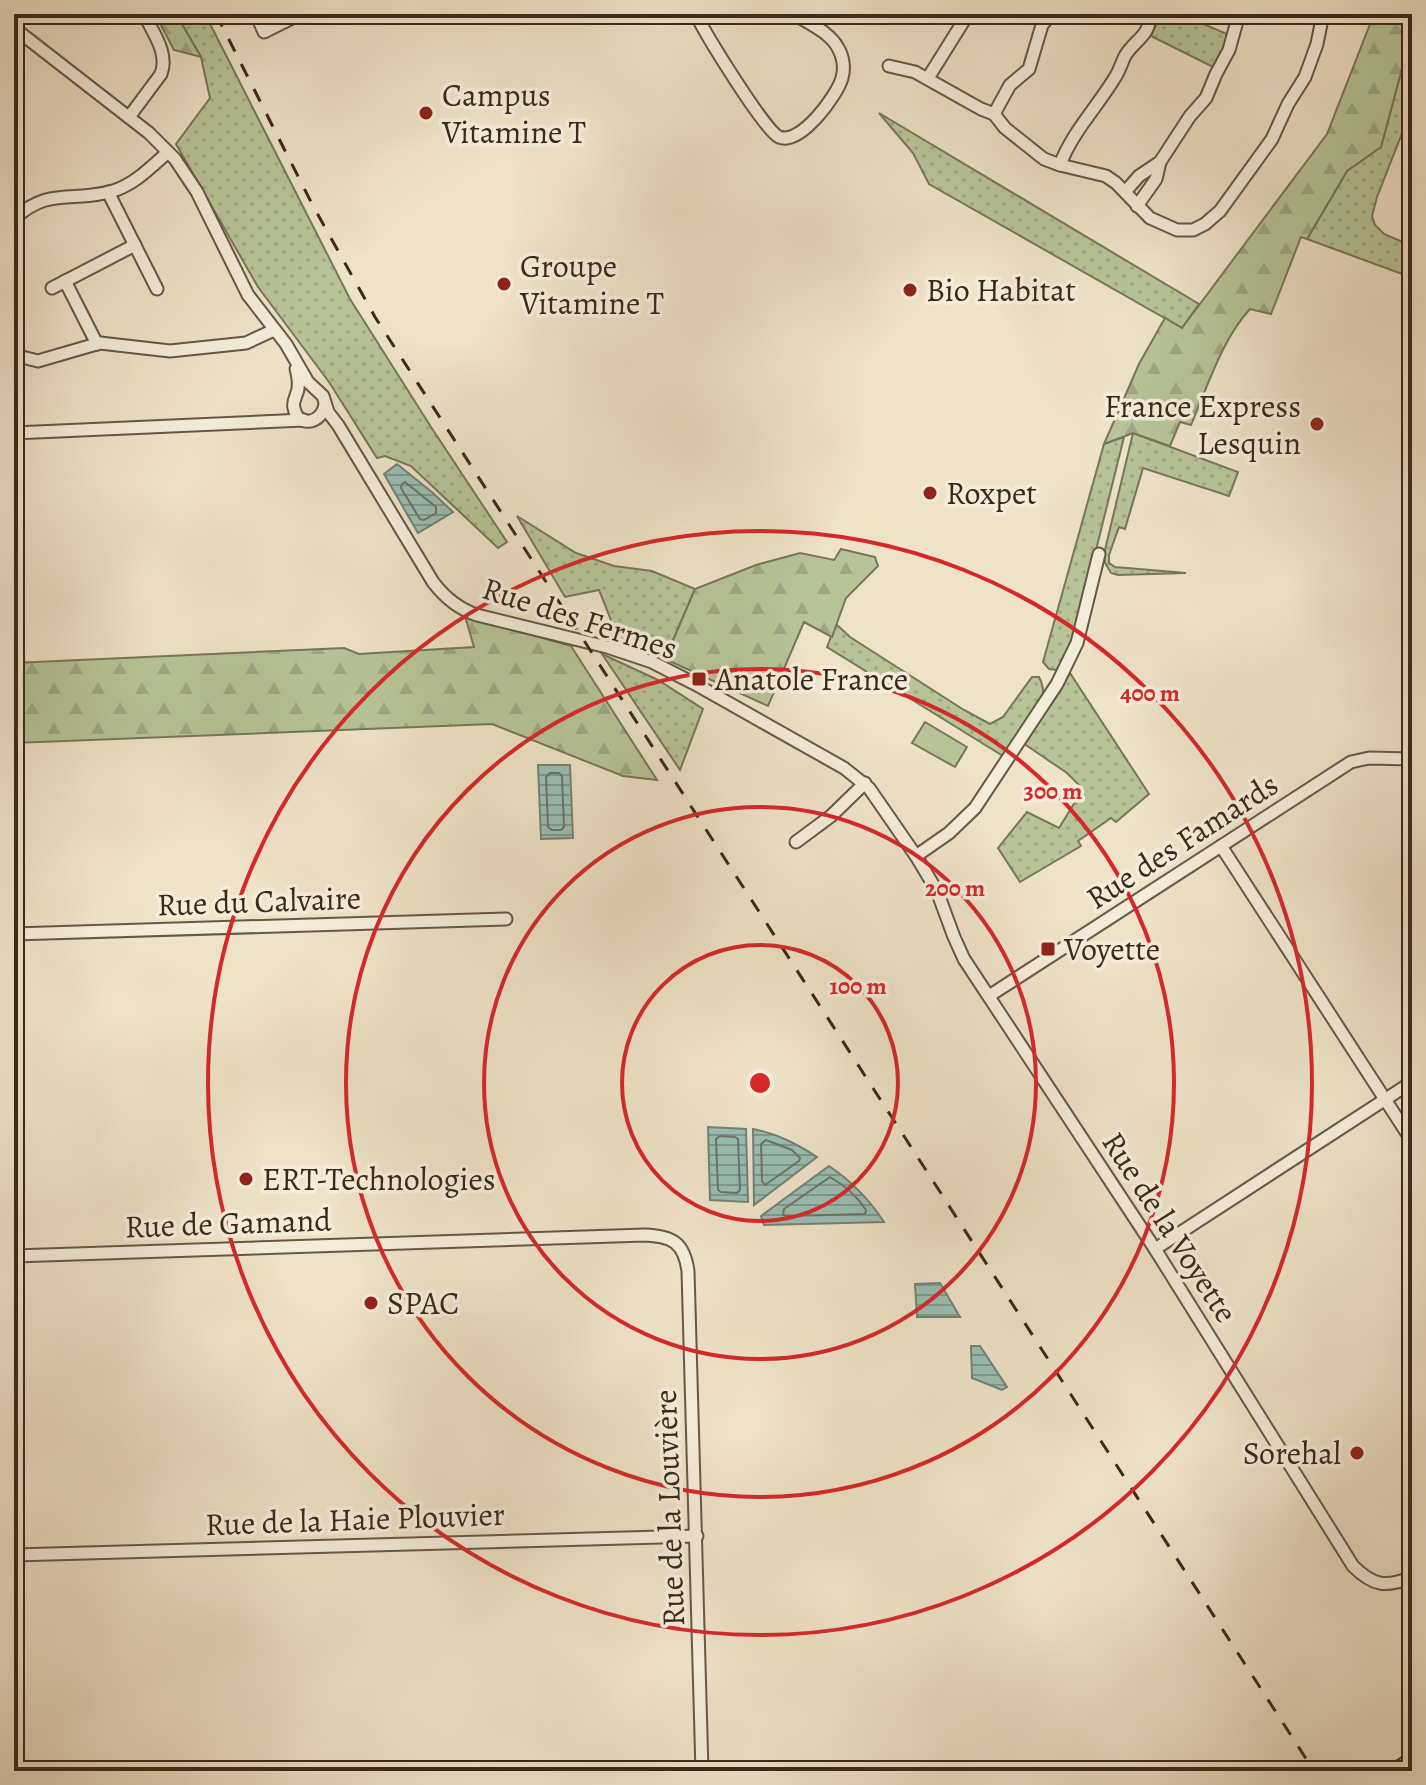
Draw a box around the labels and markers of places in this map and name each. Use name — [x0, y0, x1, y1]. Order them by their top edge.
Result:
place label: Campus Vitamine T — [441, 73, 587, 154]
marker: Campus Vitamine T — [417, 104, 435, 122]
place label: Groupe Vitamine T — [519, 244, 665, 325]
place label: Bio Habitat — [926, 268, 1076, 312]
marker: Groupe Vitamine T — [495, 275, 513, 293]
marker: Bio Habitat — [901, 281, 919, 299]
place label: France Express Lesquin — [1104, 384, 1301, 465]
marker: France Express Lesquin — [1308, 415, 1326, 433]
place label: Roxpet — [946, 471, 1037, 515]
marker: Roxpet — [921, 484, 939, 502]
place label: Anatole France — [714, 657, 908, 701]
marker: Anatole France — [690, 670, 708, 688]
place label: Voyette — [1063, 927, 1160, 971]
marker: Voyette — [1039, 940, 1057, 958]
centre of rings — [746, 1069, 774, 1097]
place label: ERT-Technologies — [262, 1157, 496, 1201]
marker: ERT-Technologies — [237, 1170, 255, 1188]
place label: SPAC — [387, 1281, 459, 1325]
marker: SPAC — [362, 1294, 380, 1312]
place label: Sorehal — [1243, 1431, 1341, 1475]
marker: Sorehal — [1348, 1444, 1366, 1462]

